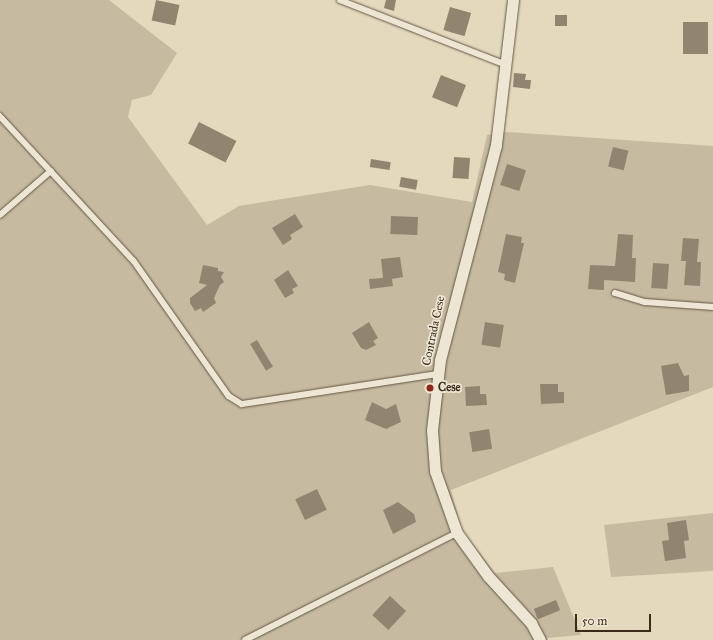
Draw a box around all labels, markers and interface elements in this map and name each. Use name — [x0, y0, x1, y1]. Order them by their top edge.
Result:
street label: Contrada Cese — [420, 295, 448, 367]
place label: Cese — [438, 381, 461, 395]
marker: Cese — [425, 383, 435, 393]
scale bar — [577, 606, 653, 632]
text: 50 m — [582, 614, 607, 628]

